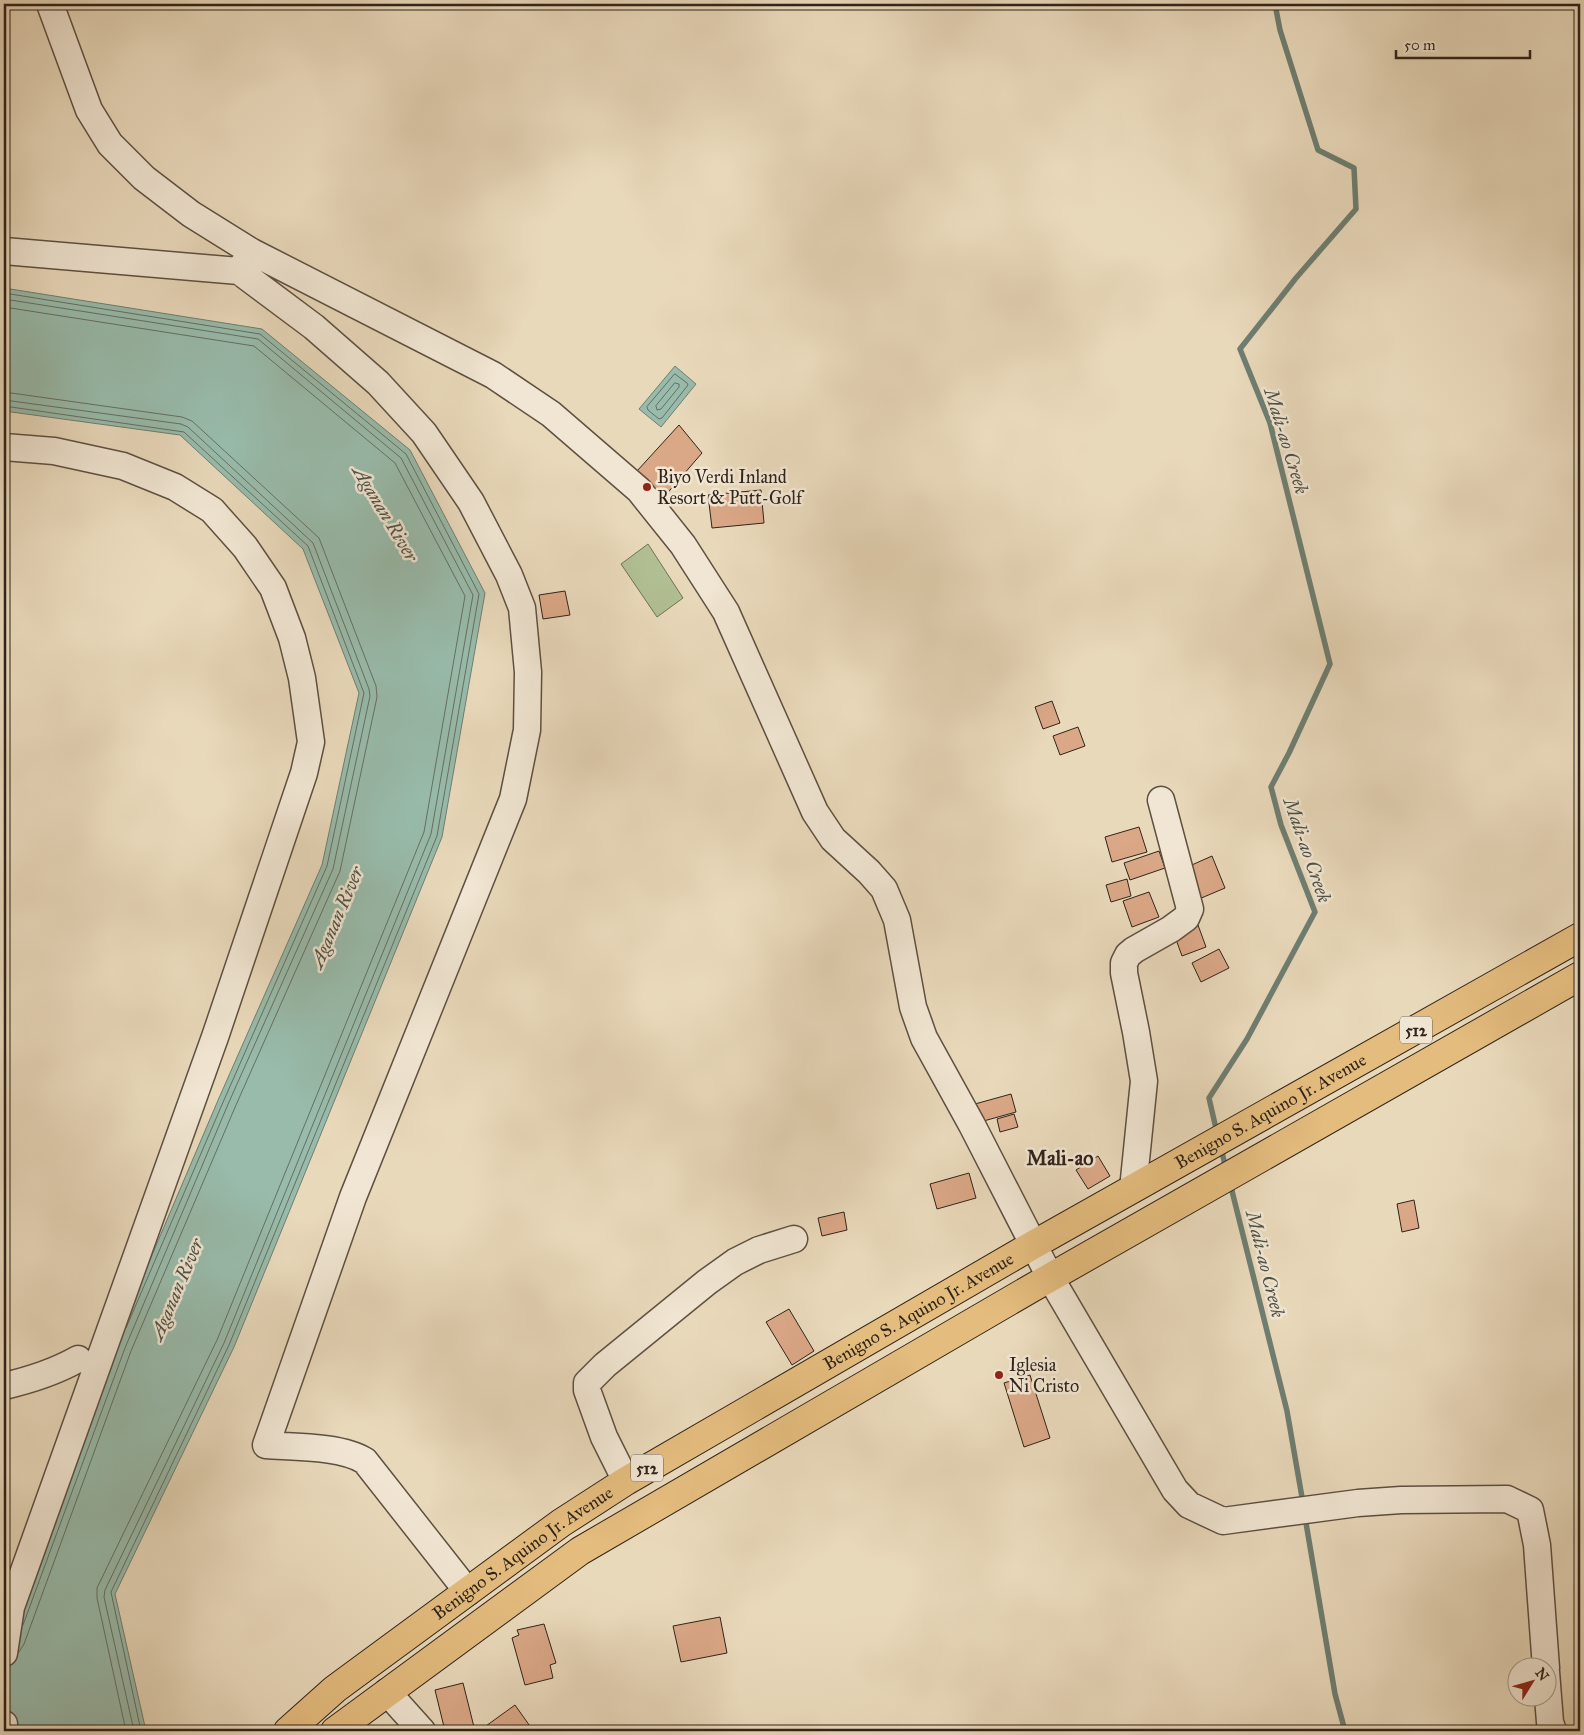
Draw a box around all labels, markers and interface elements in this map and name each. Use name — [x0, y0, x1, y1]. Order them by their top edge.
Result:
scale bar — [1396, 28, 1530, 60]
text: 50 m — [1404, 36, 1436, 54]
water label: Mali-ao Creek — [1259, 384, 1314, 497]
water label: Aganan River — [347, 459, 424, 567]
place label: Biyo Verdi Inland Resort & Putt-Golf — [657, 466, 805, 509]
marker: Biyo Verdi Inland Resort & Putt-Golf — [641, 481, 653, 493]
water label: Mali-ao Creek — [1278, 793, 1336, 906]
water label: Aganan River — [304, 862, 369, 973]
road number: 512 — [1400, 1016, 1432, 1044]
street label: Benigno S. Aquino Jr. Avenue — [1171, 1049, 1370, 1174]
district label: Mali-ao — [1027, 1146, 1093, 1170]
water label: Mali-ao Creek — [1241, 1206, 1290, 1320]
water label: Aganan River — [144, 1234, 209, 1345]
street label: Benigno S. Aquino Jr. Avenue — [820, 1248, 1018, 1375]
place label: Iglesia Ni Cristo — [1009, 1354, 1079, 1397]
marker: Iglesia Ni Cristo — [993, 1369, 1005, 1381]
road number: 512 — [631, 1455, 663, 1482]
street label: Benigno S. Aquino Jr. Avenue — [428, 1481, 617, 1625]
north arrow — [1506, 1658, 1556, 1708]
text: N — [1532, 1665, 1552, 1684]

